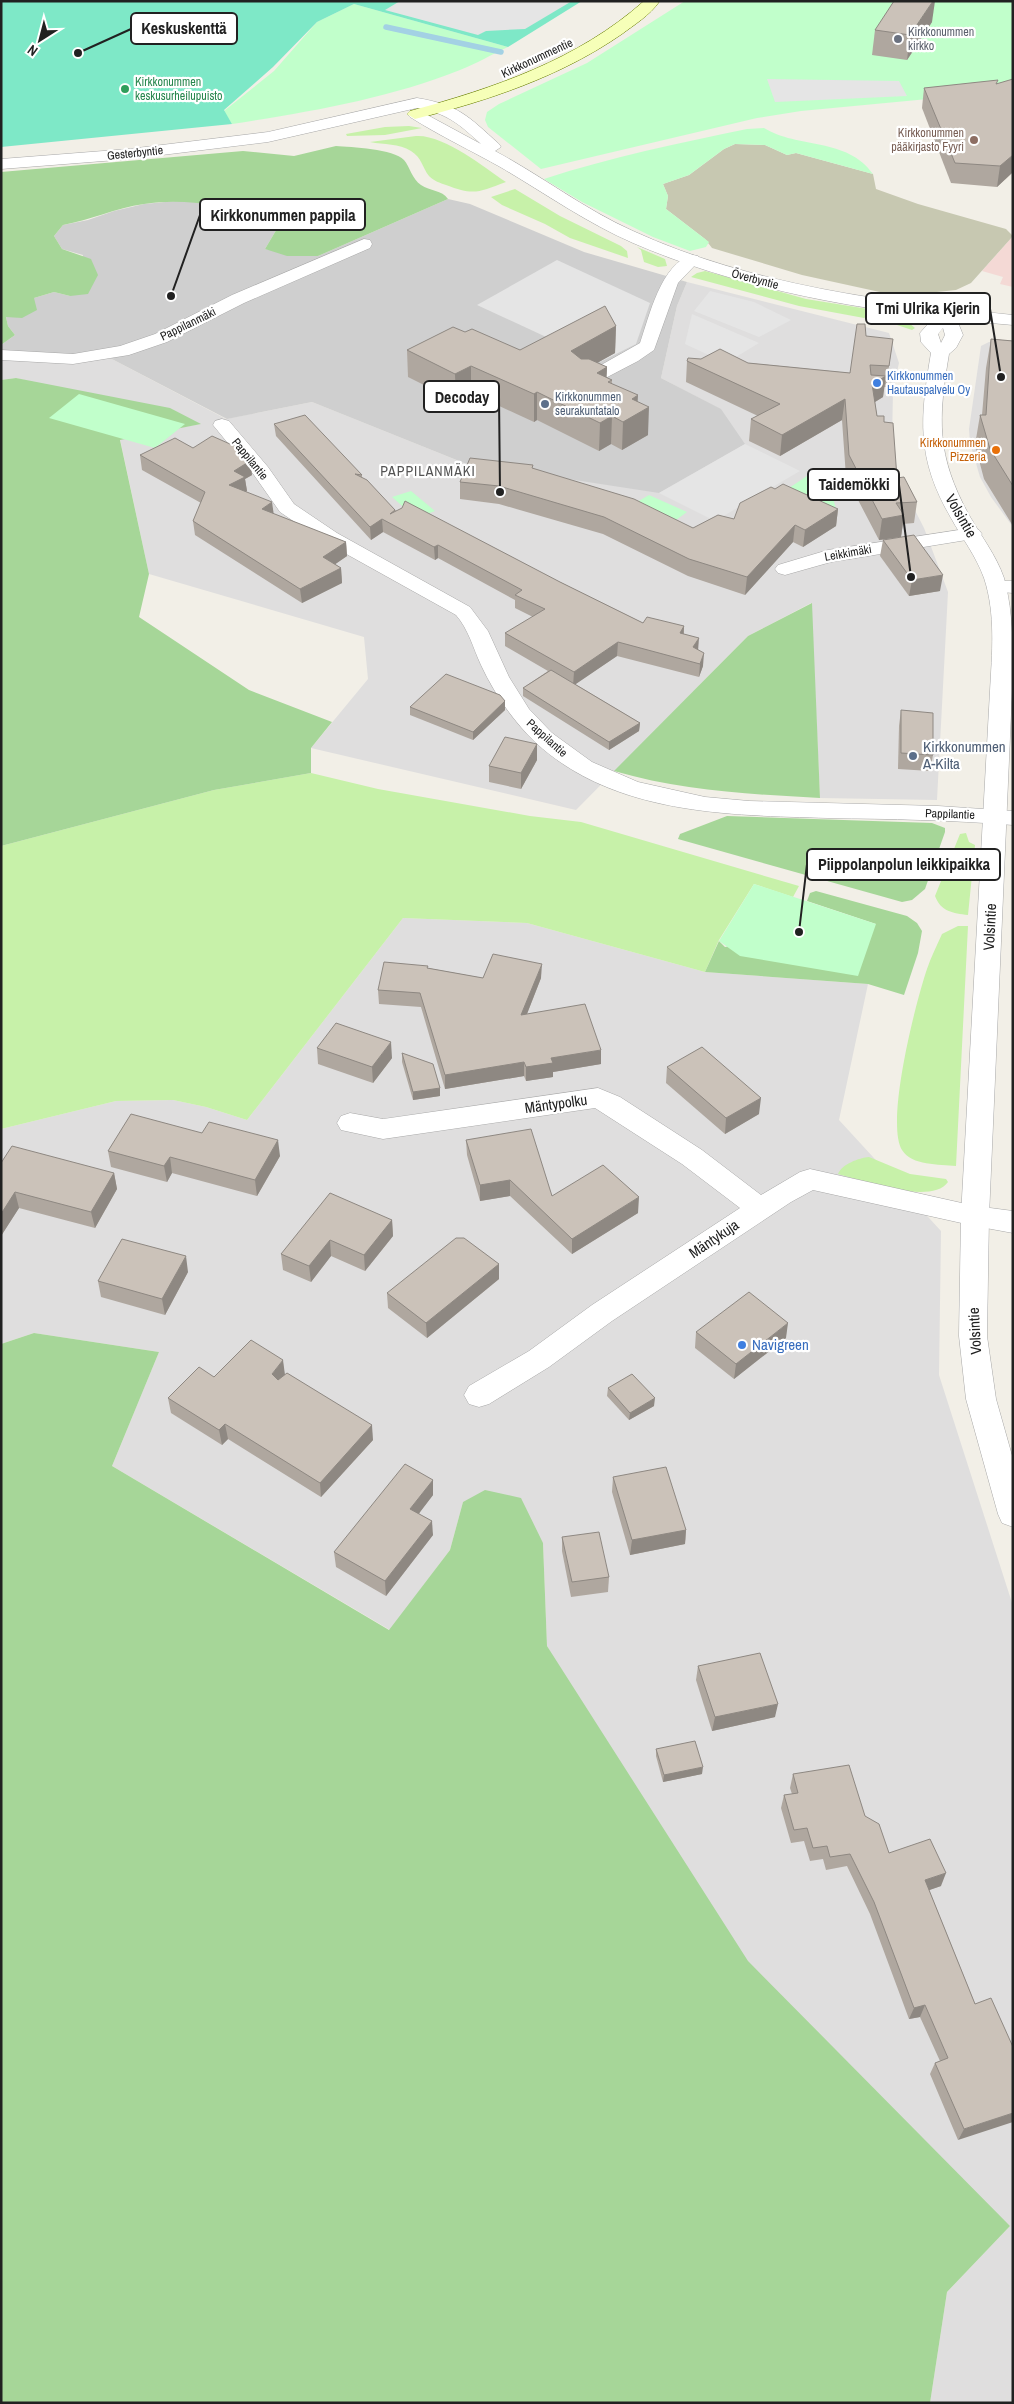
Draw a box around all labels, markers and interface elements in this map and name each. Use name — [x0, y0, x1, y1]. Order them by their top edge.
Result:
callout: Keskuskenttä — [131, 13, 237, 44]
north arrow — [15, 15, 65, 65]
text: Keskuskenttä — [141, 17, 227, 39]
place label: Kirkkonummen kirkko — [908, 24, 974, 54]
marker: Kirkkonummen kirkko — [892, 33, 904, 45]
street label: Kirkkonummentie — [499, 34, 575, 82]
text: N — [24, 41, 41, 60]
place label: Kirkkonummen keskusurheilupuisto — [135, 74, 223, 104]
marker: Kirkkonummen keskusurheilupuisto — [119, 83, 131, 95]
place label: Kirkkonummen pääkirjasto Fyyri — [891, 125, 964, 155]
marker: Kirkkonummen pääkirjasto Fyyri — [968, 134, 980, 146]
street label: Gesterbyntie — [106, 142, 164, 164]
callout: Kirkkonummen pappila — [200, 199, 365, 230]
text: Kirkkonummen pappila — [210, 204, 356, 226]
street label: Överbyntie — [730, 264, 781, 293]
callout: Tmi Ulrika Kjerin — [866, 293, 990, 324]
text: Tmi Ulrika Kjerin — [876, 297, 980, 319]
street label: Pappilanmäki — [157, 304, 219, 344]
place label: Kirkkonummen Hautauspalvelu Oy — [887, 368, 970, 398]
marker: Kirkkonummen Hautauspalvelu Oy — [871, 377, 883, 389]
callout: Decoday — [424, 381, 499, 412]
text: Decoday — [435, 386, 490, 408]
place label: Kirkkonummen seurakuntatalo — [555, 389, 621, 419]
marker: Kirkkonummen seurakuntatalo — [539, 398, 551, 410]
street label: Pappilantie — [228, 435, 272, 483]
place label: Kirkkonummen Pizzeria — [920, 435, 987, 465]
marker: Kirkkonummen Pizzeria — [990, 444, 1002, 456]
district label: PAPPILANMÄKI — [380, 462, 476, 480]
callout: Taidemökki — [808, 469, 899, 500]
text: Taidemökki — [818, 473, 890, 495]
street label: Volsintie — [941, 490, 982, 542]
street label: Leikkimäki — [823, 541, 873, 565]
street label: Pappilantie — [523, 715, 571, 761]
place label: Kirkkonummen A-Kilta — [922, 736, 1006, 774]
marker: Kirkkonummen A-Kilta — [907, 750, 919, 762]
street label: Pappilantie — [925, 805, 975, 823]
callout: Piippolanpolun leikkipaikka — [807, 849, 1000, 880]
text: Piippolanpolun leikkipaikka — [818, 853, 991, 875]
street label: Volsintie — [978, 903, 1001, 951]
street label: Mäntypolku — [523, 1089, 589, 1118]
street label: Mäntykuja — [685, 1214, 743, 1263]
street label: Volsintie — [963, 1307, 986, 1355]
place label: Navigreen — [752, 1334, 809, 1355]
marker: Navigreen — [736, 1339, 748, 1351]

